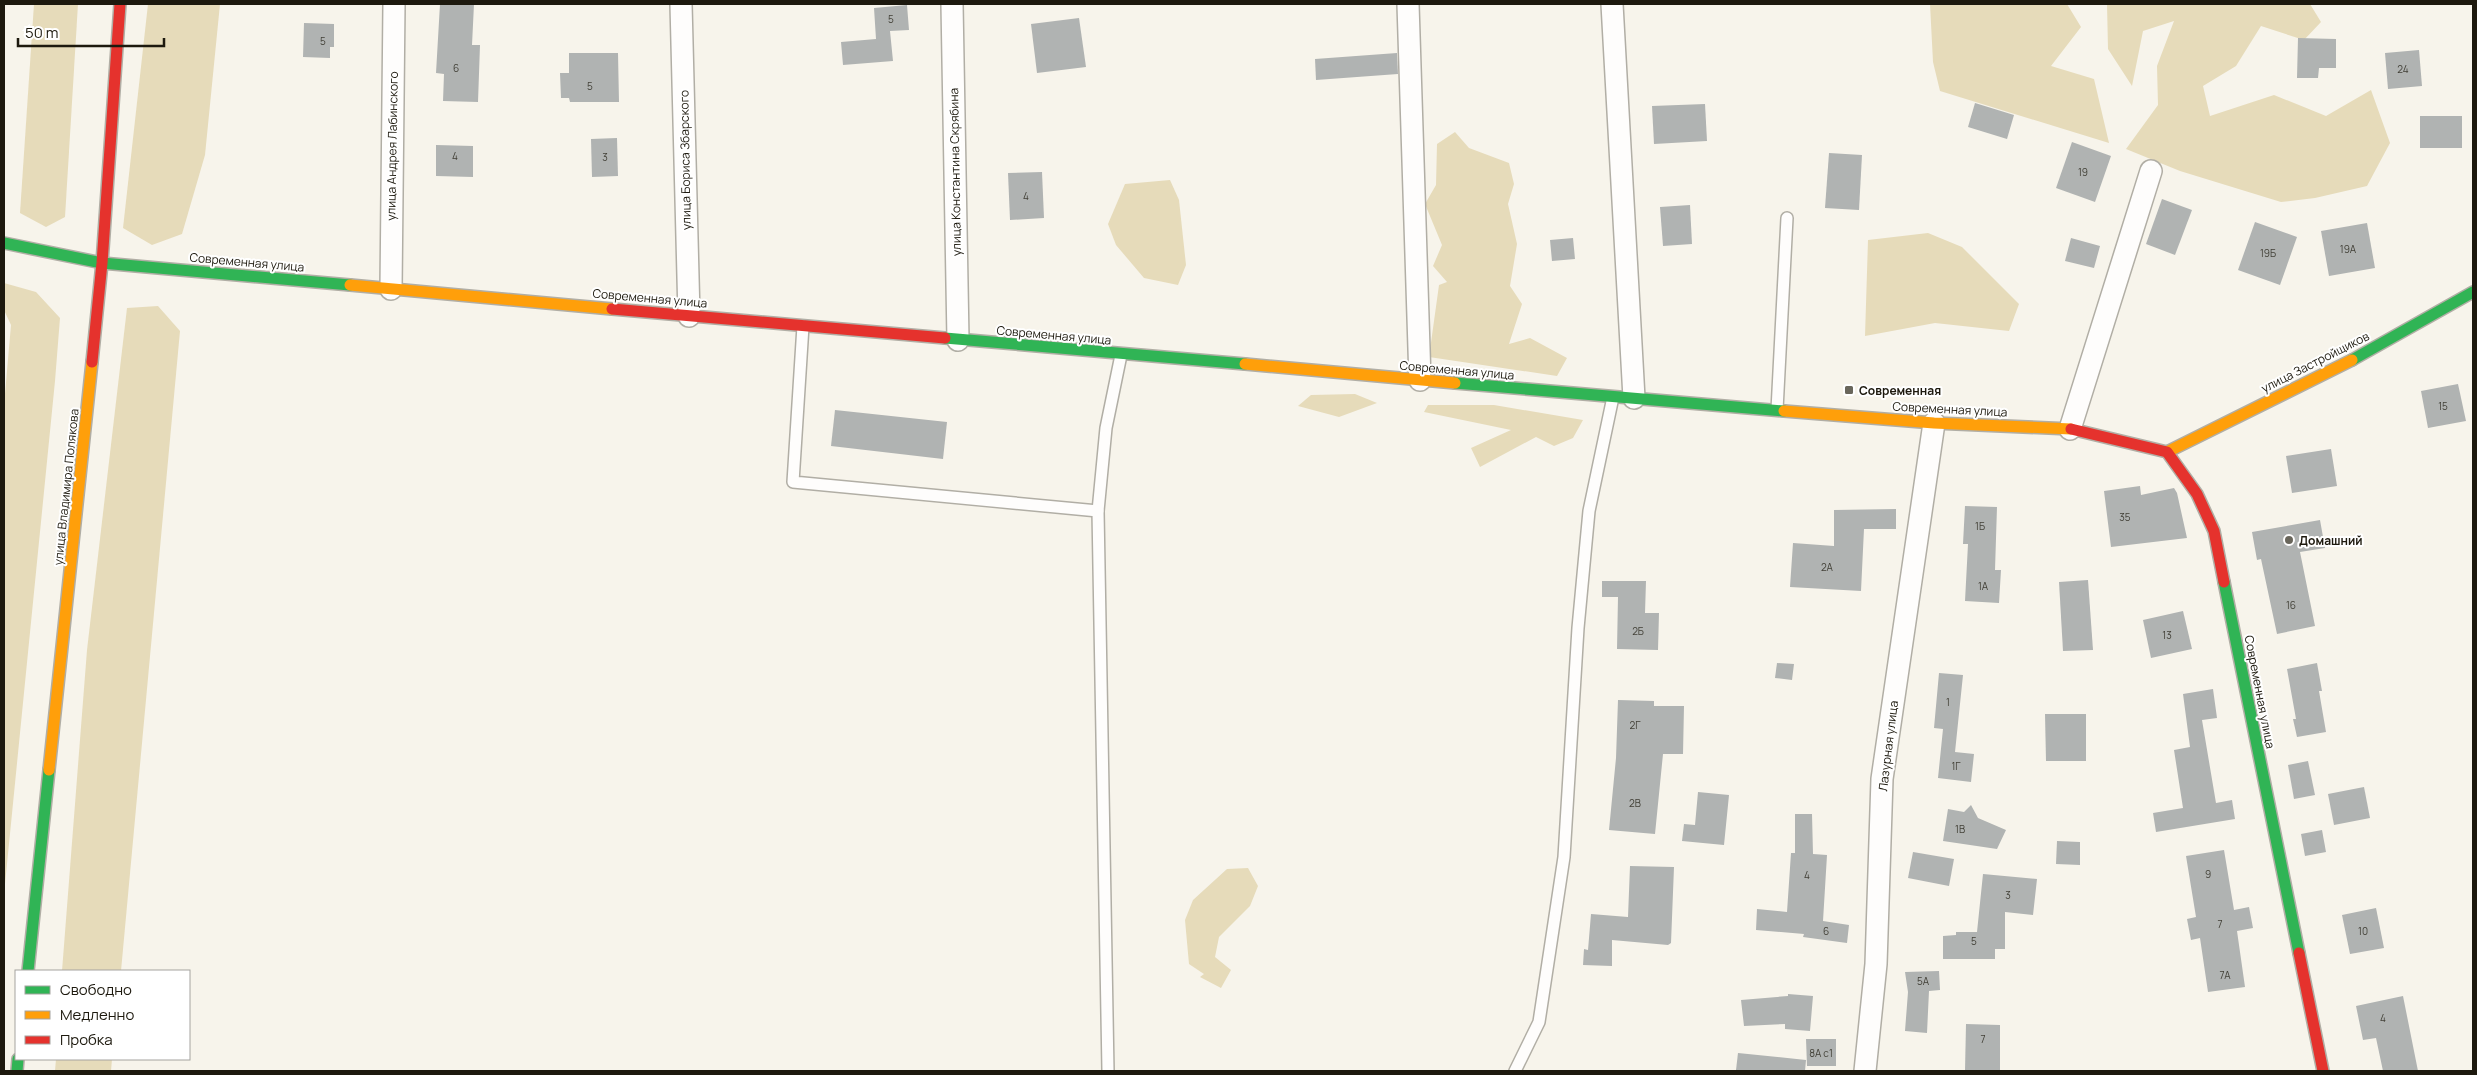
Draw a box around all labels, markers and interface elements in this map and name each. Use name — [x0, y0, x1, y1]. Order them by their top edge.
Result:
house number: 5 — [888, 12, 894, 26]
scale bar — [18, 15, 164, 47]
text: 50 m — [25, 22, 59, 43]
house number: 5 — [320, 34, 326, 48]
house number: 6 — [453, 61, 459, 75]
house number: 24 — [2397, 62, 2409, 76]
street label: улица Андрея Лабинского — [382, 71, 402, 221]
house number: 5 — [587, 79, 593, 93]
street label: улица Константина Скрябина — [945, 88, 965, 256]
street label: улица Бориса Збарского — [675, 90, 695, 230]
house number: 4 — [452, 149, 458, 163]
house number: 3 — [602, 150, 608, 164]
house number: 19 — [2078, 165, 2088, 179]
house number: 4 — [1023, 189, 1029, 203]
house number: 19А — [2340, 242, 2357, 256]
house number: 19Б — [2260, 246, 2276, 260]
street label: Современная улица — [189, 249, 305, 275]
street label: Современная улица — [592, 285, 708, 311]
street label: Современная улица — [996, 322, 1112, 348]
street label: улица Застройщиков — [2258, 327, 2372, 397]
street label: Современная улица — [1399, 357, 1515, 383]
place label: Современная — [1859, 382, 1941, 399]
marker: Современная — [1843, 384, 1855, 396]
street label: Современная улица — [1892, 397, 2008, 421]
house number: 15 — [2438, 399, 2448, 413]
street label: улица Владимира Полякова — [49, 408, 83, 566]
house number: 35 — [2119, 510, 2131, 524]
house number: 1Б — [1975, 519, 1985, 533]
place label: Домашний — [2299, 532, 2363, 549]
marker: Домашний — [2283, 534, 2295, 546]
house number: 2А — [1821, 560, 1834, 574]
house number: 1А — [1978, 579, 1989, 593]
house number: 16 — [2286, 598, 2296, 612]
house number: 2Б — [1632, 624, 1644, 638]
house number: 13 — [2162, 628, 2172, 642]
street label: Современная улица — [2241, 634, 2279, 750]
house number: 1 — [1946, 695, 1950, 709]
street label: Лазурная улица — [1874, 700, 1902, 792]
house number: 2Г — [1629, 718, 1641, 732]
house number: 1Г — [1951, 759, 1961, 773]
house number: 2В — [1629, 796, 1641, 810]
house number: 1В — [1955, 822, 1965, 836]
house number: 9 — [2205, 867, 2211, 881]
house number: 4 — [1804, 868, 1810, 882]
house number: 3 — [2005, 888, 2011, 902]
house number: 7 — [2217, 917, 2223, 931]
house number: 6 — [1823, 924, 1829, 938]
house number: 10 — [2358, 924, 2368, 938]
house number: 5 — [1971, 934, 1977, 948]
house number: 7А — [2220, 968, 2231, 982]
legend — [15, 970, 190, 1060]
house number: 5А — [1917, 974, 1930, 988]
text: Свободно — [60, 979, 132, 1000]
text: Медленно — [60, 1004, 134, 1025]
house number: 4 — [2380, 1011, 2386, 1025]
text: Пробка — [60, 1029, 113, 1050]
house number: 7 — [1980, 1032, 1986, 1046]
house number: 8А с1 — [1809, 1046, 1833, 1060]

